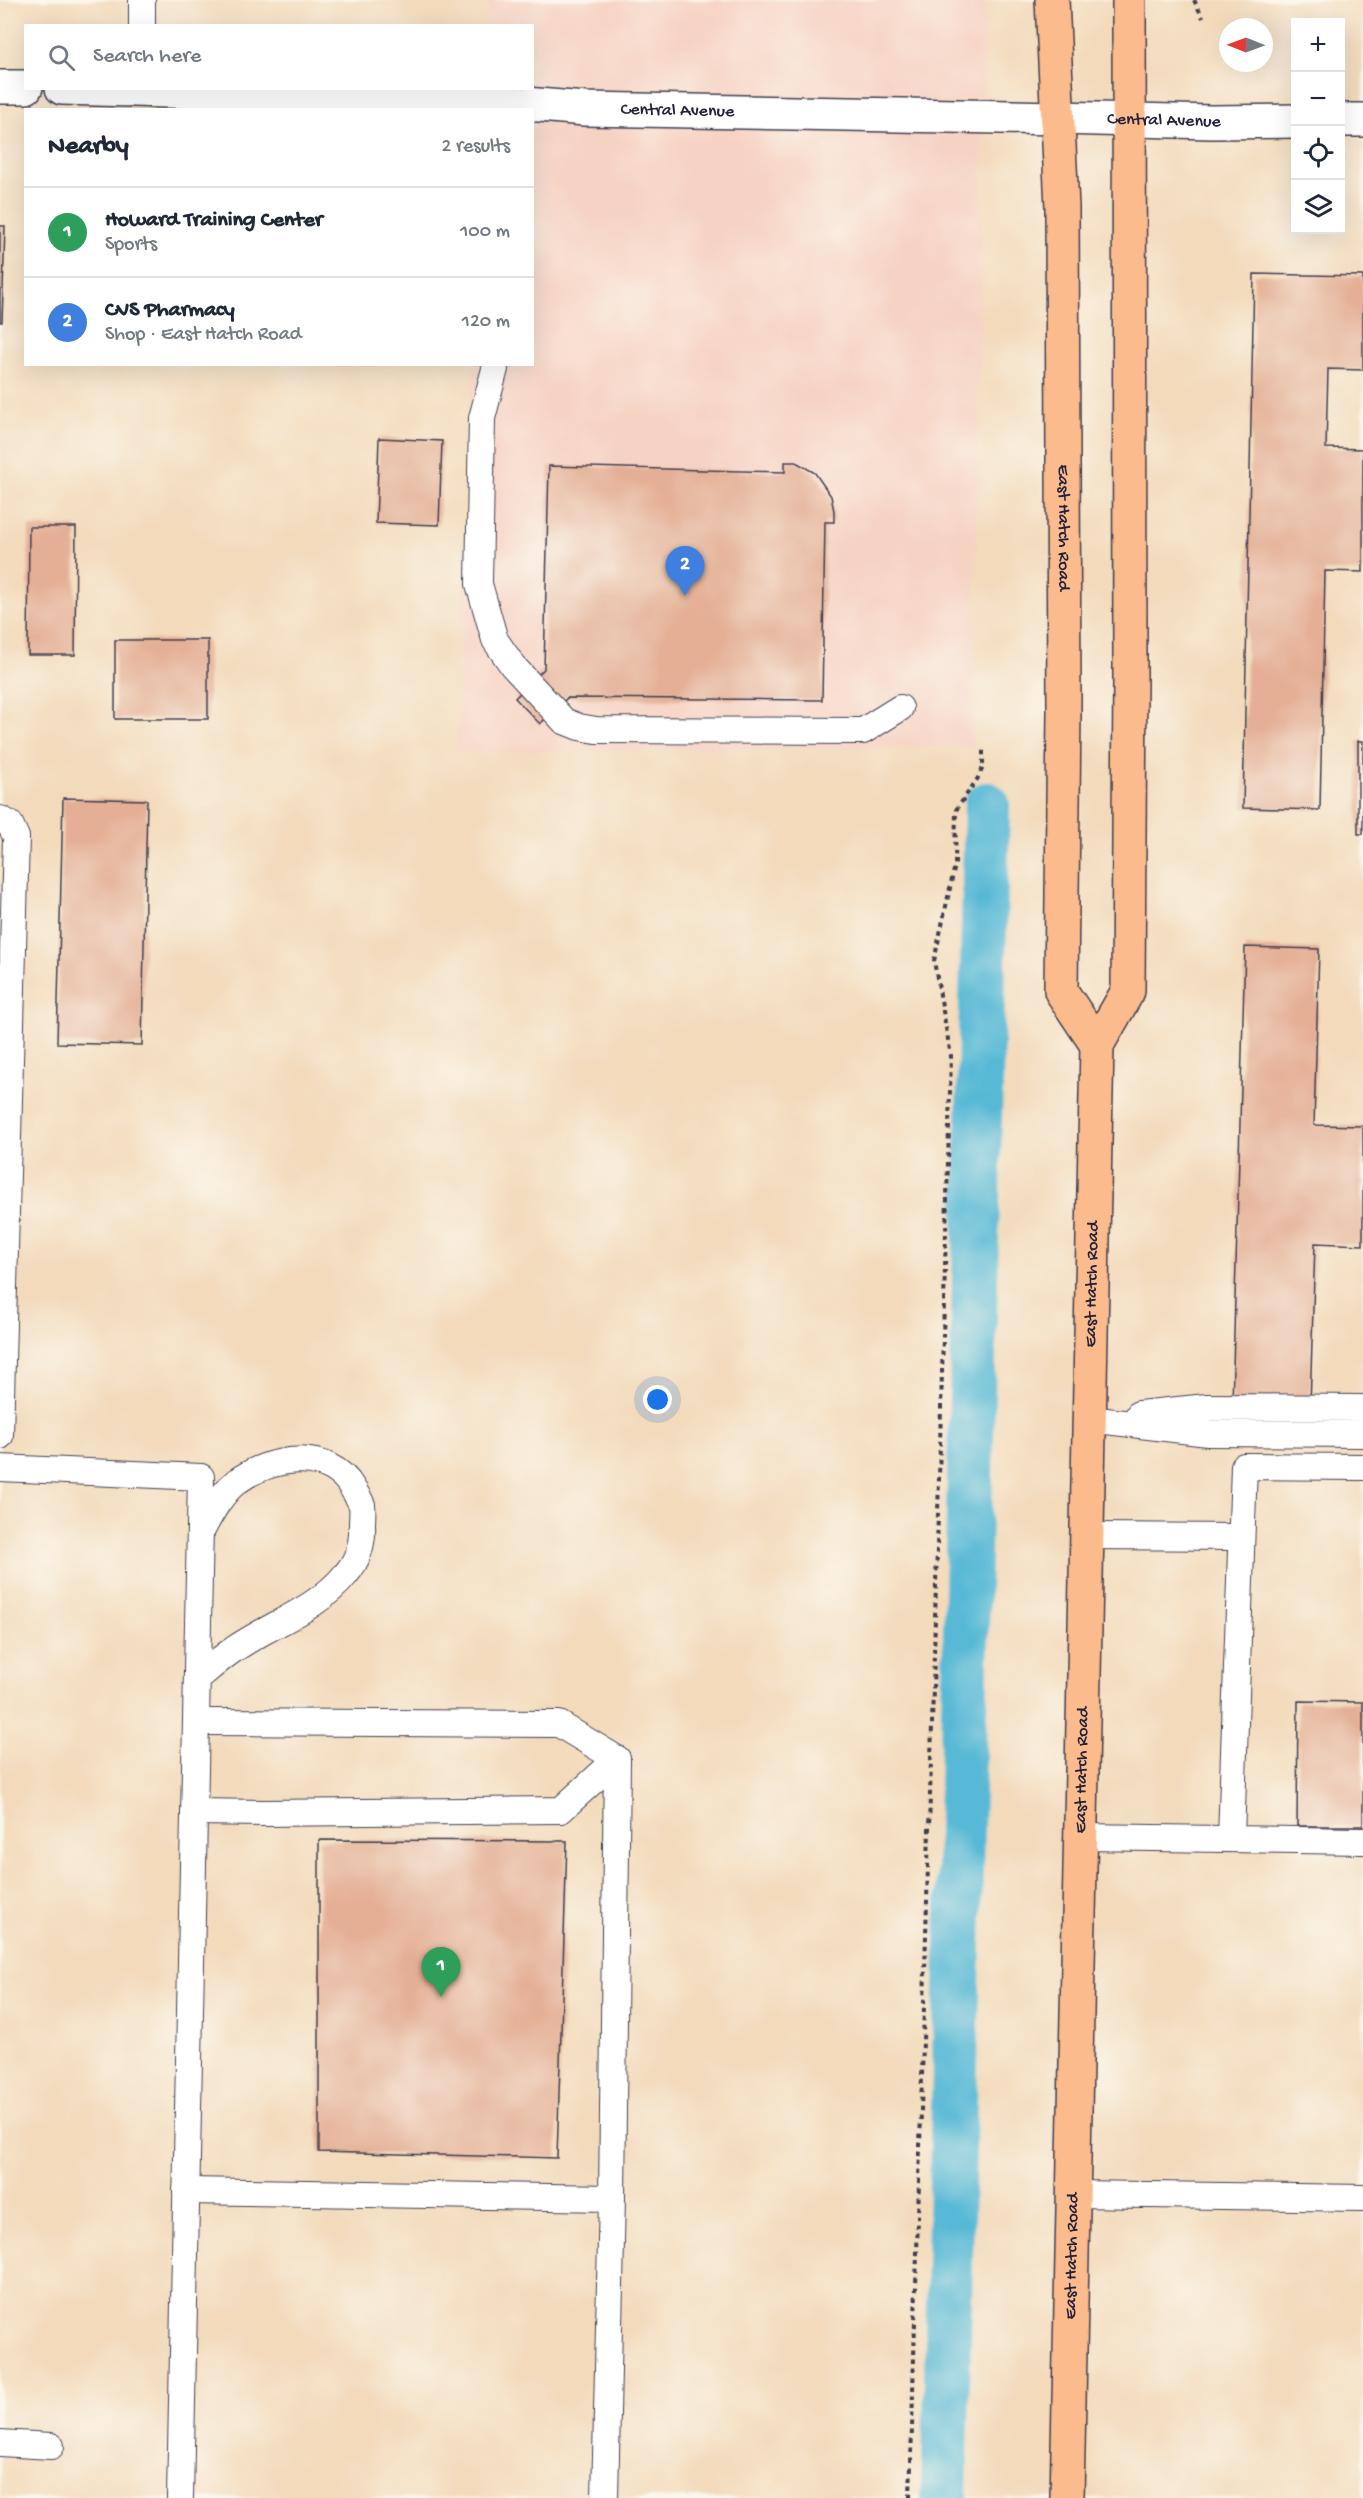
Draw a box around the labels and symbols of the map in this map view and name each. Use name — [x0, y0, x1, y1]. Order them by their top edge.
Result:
north arrow — [1219, 18, 1273, 72]
street label: Central Avenue — [620, 99, 735, 122]
street label: Central Avenue — [1107, 109, 1222, 133]
street label: East Hatch Road — [1053, 464, 1074, 593]
pin: 2 — [666, 546, 704, 596]
street label: East Hatch Road — [1080, 1219, 1104, 1348]
your location — [643, 1385, 672, 1414]
street label: East Hatch Road — [1070, 1705, 1094, 1834]
pin: 1 — [422, 1948, 460, 1997]
street label: East Hatch Road — [1060, 2191, 1084, 2320]

